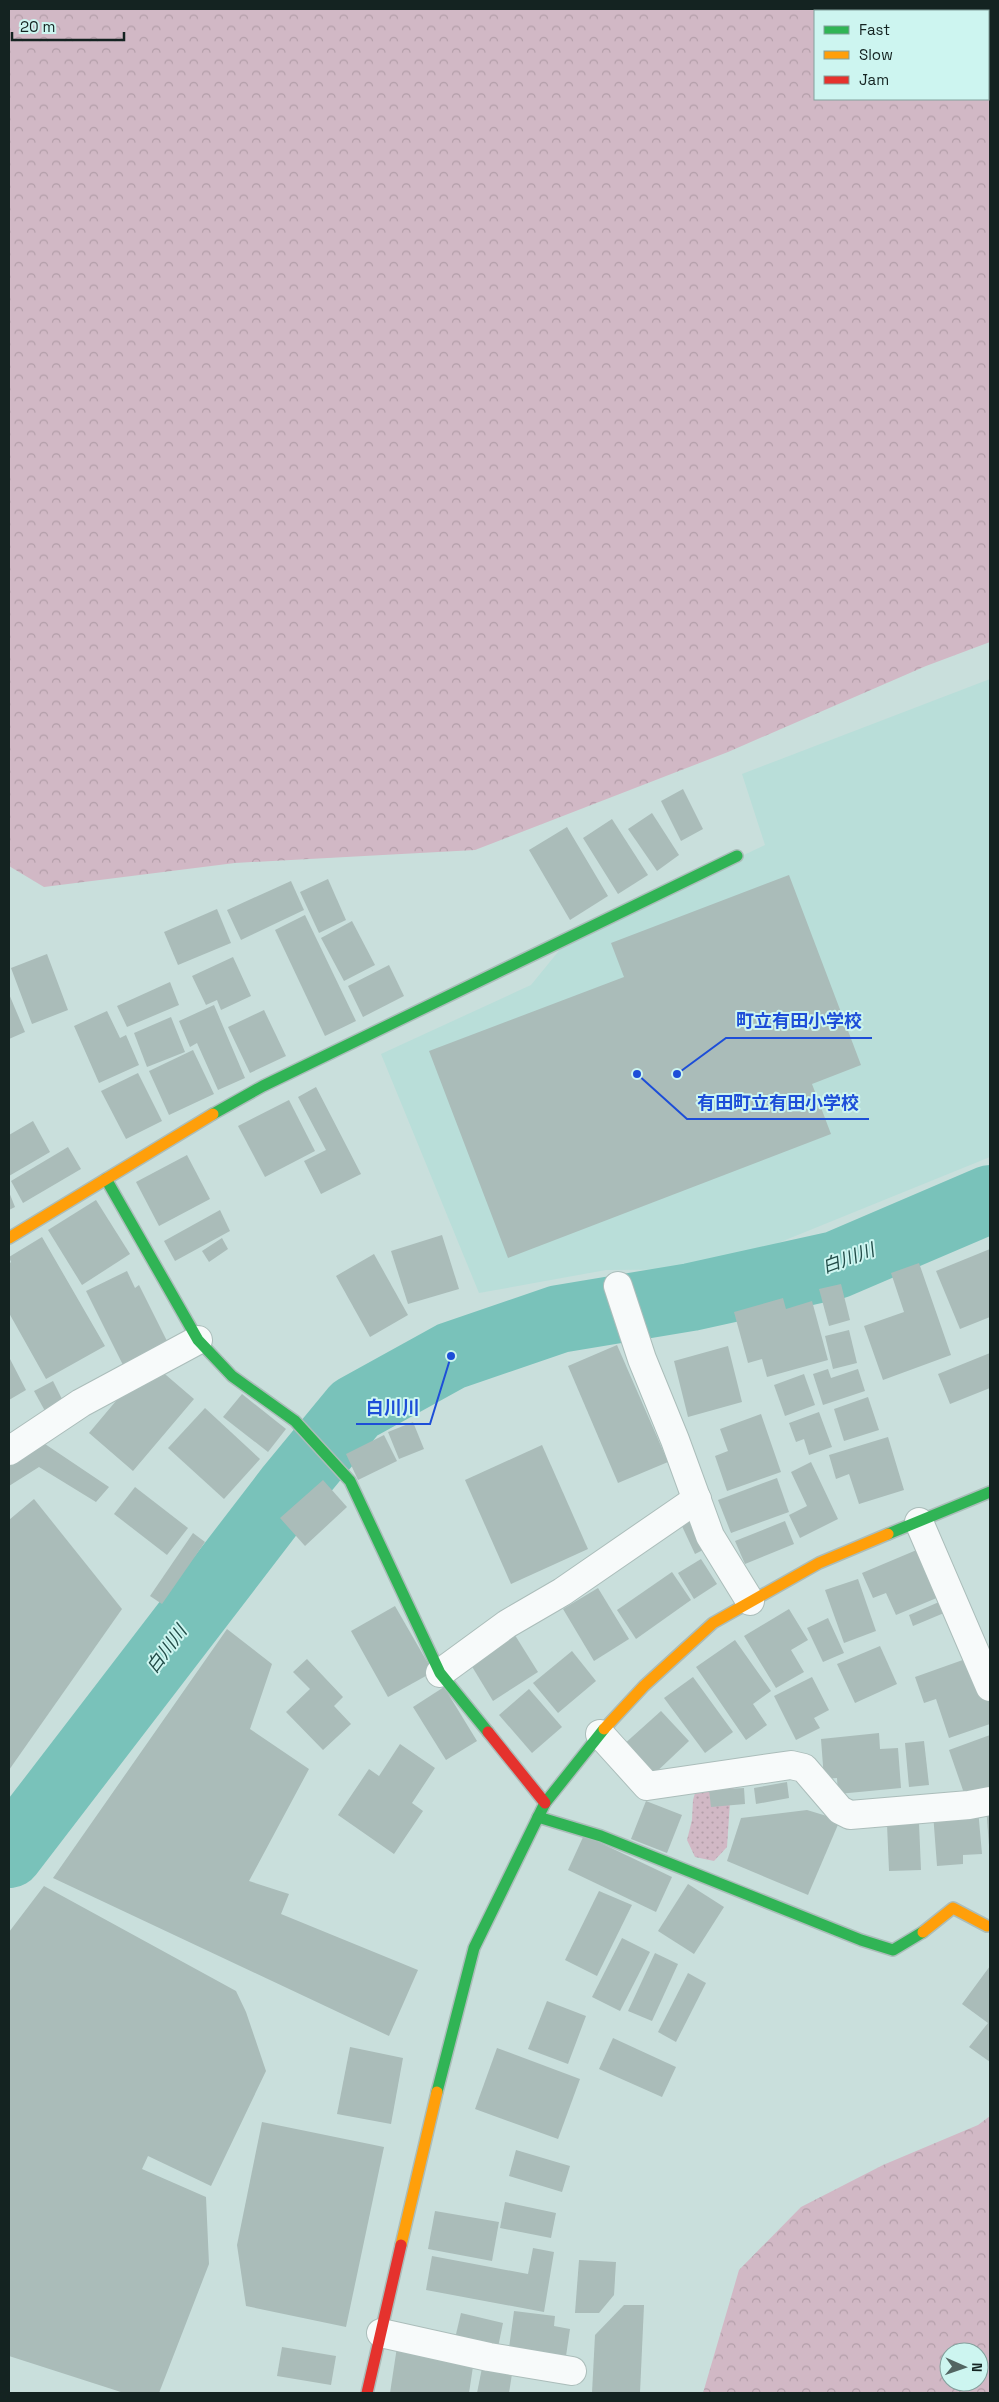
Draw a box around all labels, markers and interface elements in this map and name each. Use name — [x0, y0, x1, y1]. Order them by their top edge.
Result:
scale bar — [12, 10, 125, 42]
legend — [814, 10, 989, 100]
text: 20 m — [20, 17, 55, 36]
text: Fast — [859, 20, 890, 39]
text: Slow — [859, 45, 893, 64]
text: Jam — [859, 70, 889, 89]
callout: 町立有田小学校 — [726, 1005, 872, 1038]
text: 町立有田小学校 — [736, 1009, 862, 1032]
callout: 有田町立有田小学校 — [687, 1086, 869, 1119]
text: 有田町立有田小学校 — [697, 1091, 859, 1114]
water label: 白川川 — [819, 1237, 879, 1278]
callout: 白川川 — [356, 1391, 430, 1424]
text: 白川川 — [366, 1396, 420, 1419]
water label: 白川川 — [141, 1619, 193, 1677]
north arrow — [939, 2342, 989, 2392]
text: N — [968, 2362, 986, 2372]

